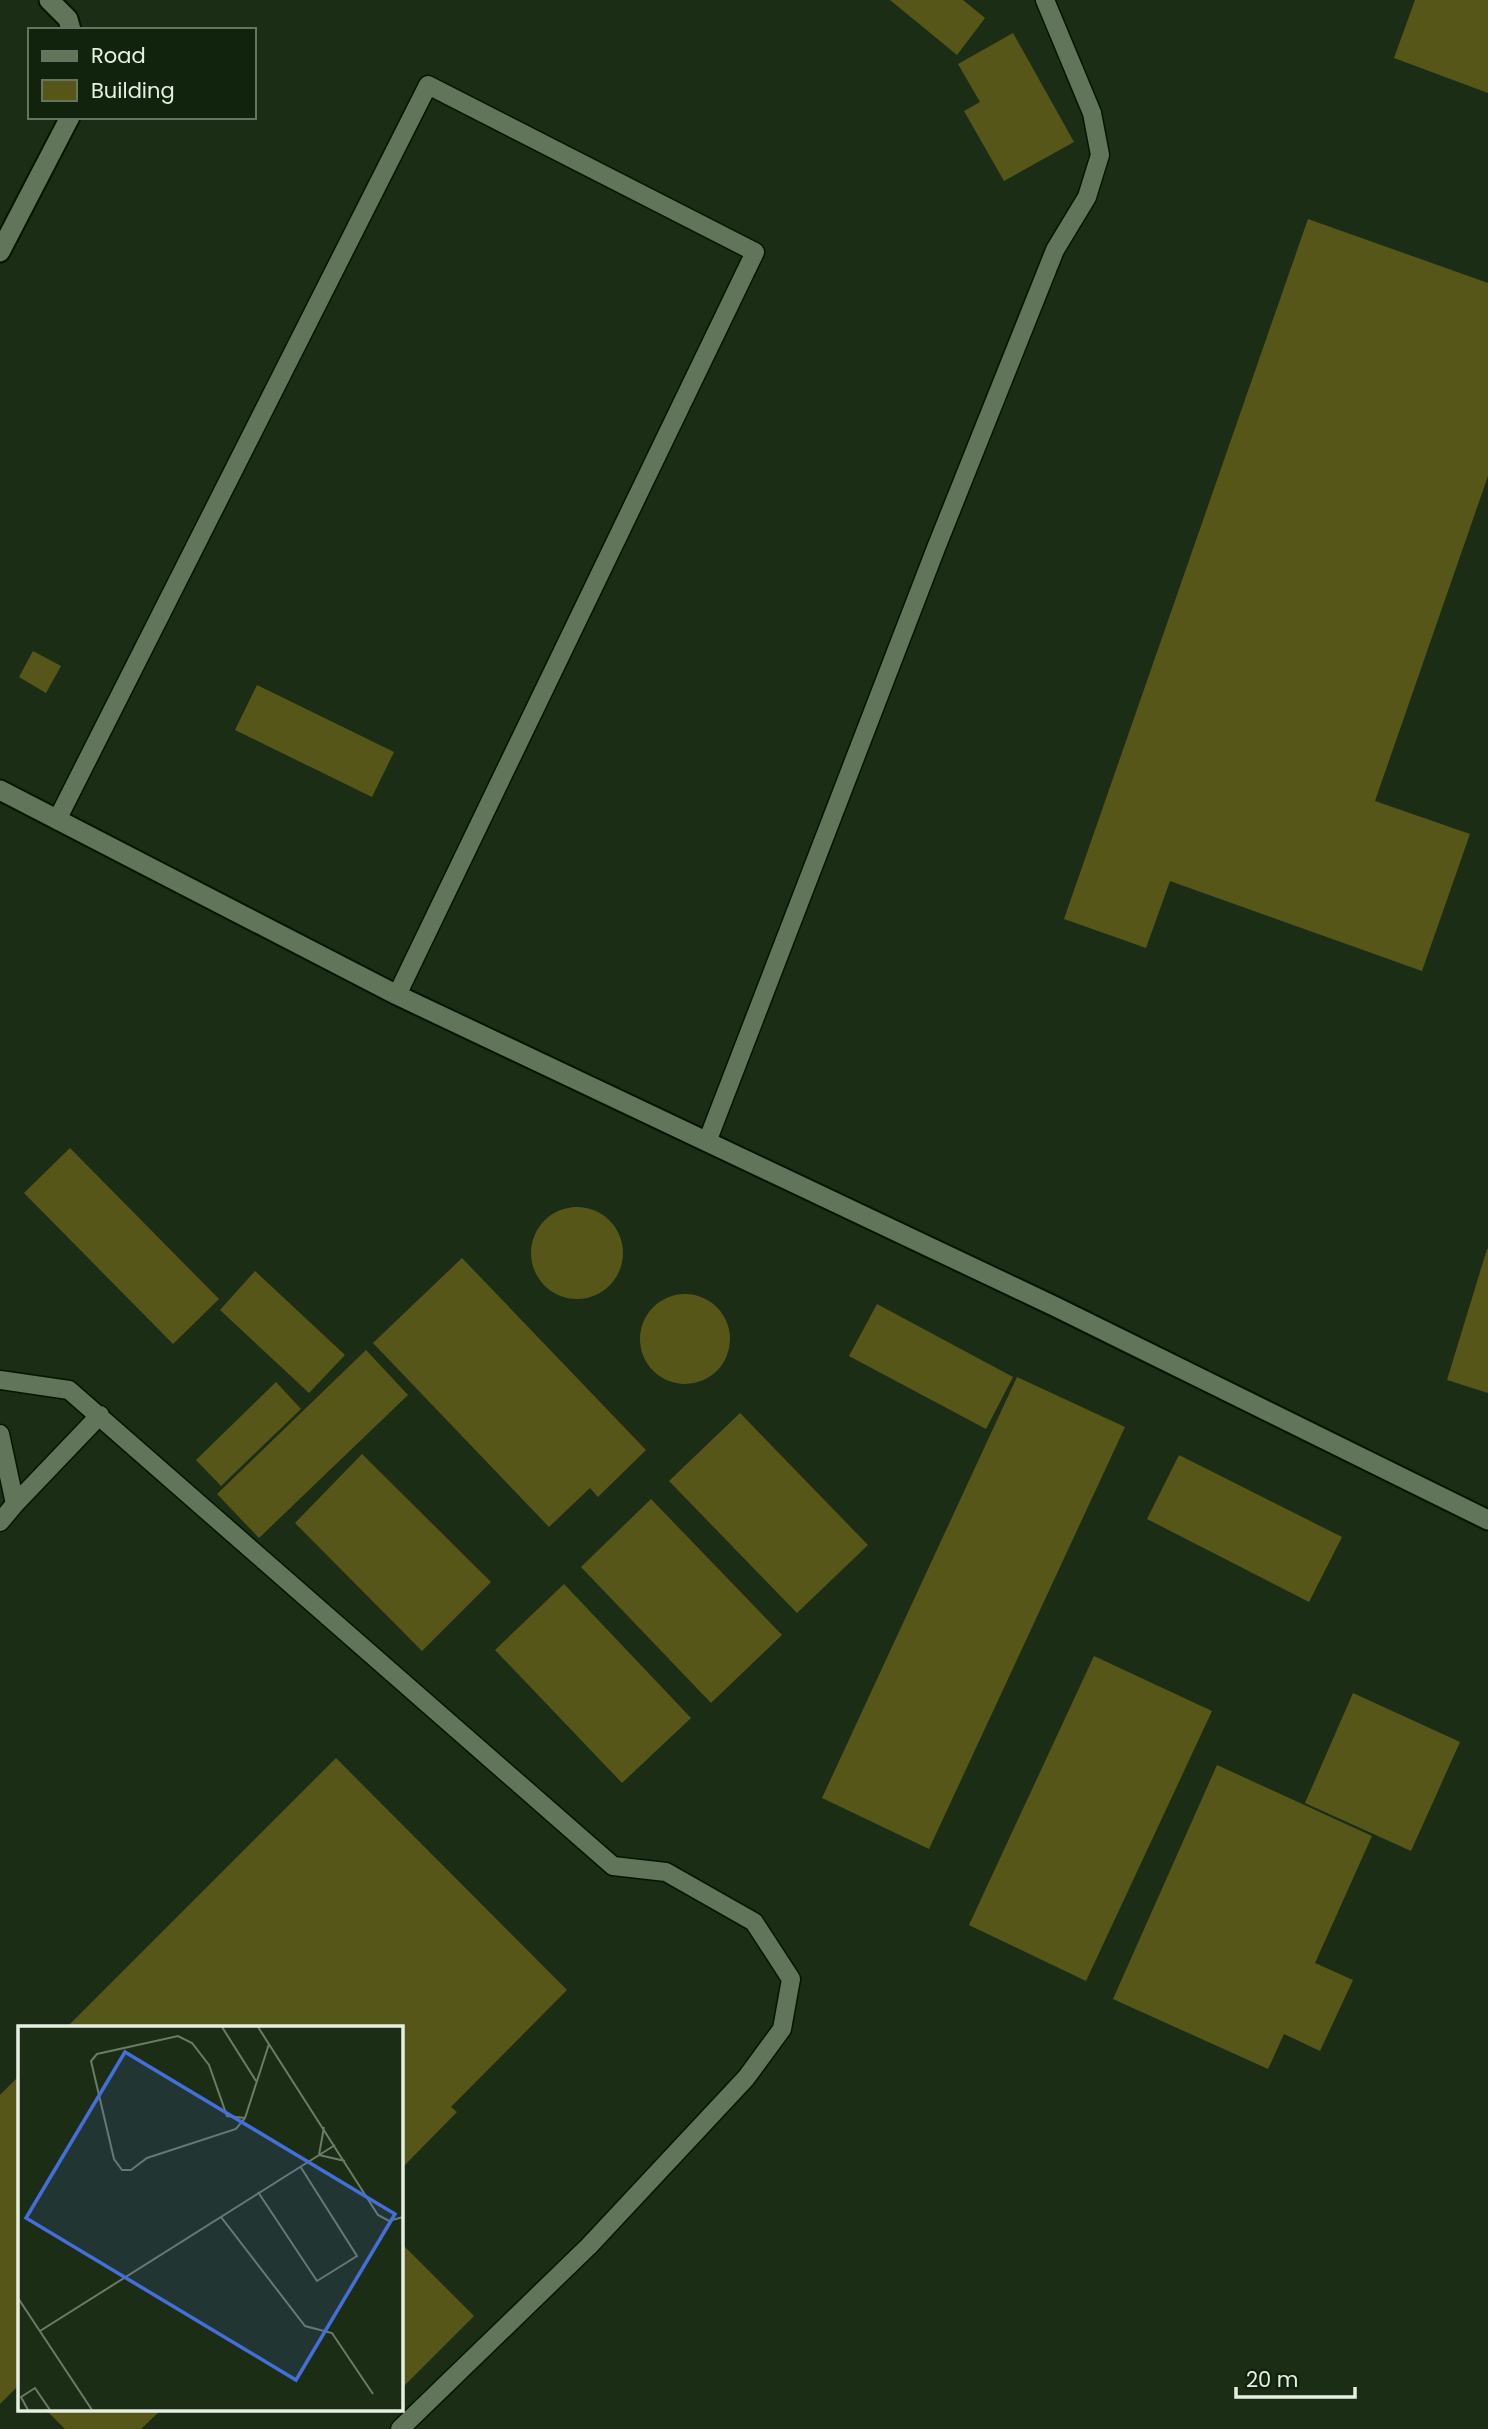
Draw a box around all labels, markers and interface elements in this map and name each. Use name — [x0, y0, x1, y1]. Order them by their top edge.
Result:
legend — [28, 28, 256, 119]
text: Road — [91, 41, 146, 70]
text: Building — [91, 76, 175, 105]
inset map — [18, 2026, 402, 2412]
scale bar — [1236, 2356, 1355, 2400]
text: 20 m — [1246, 2365, 1299, 2394]

